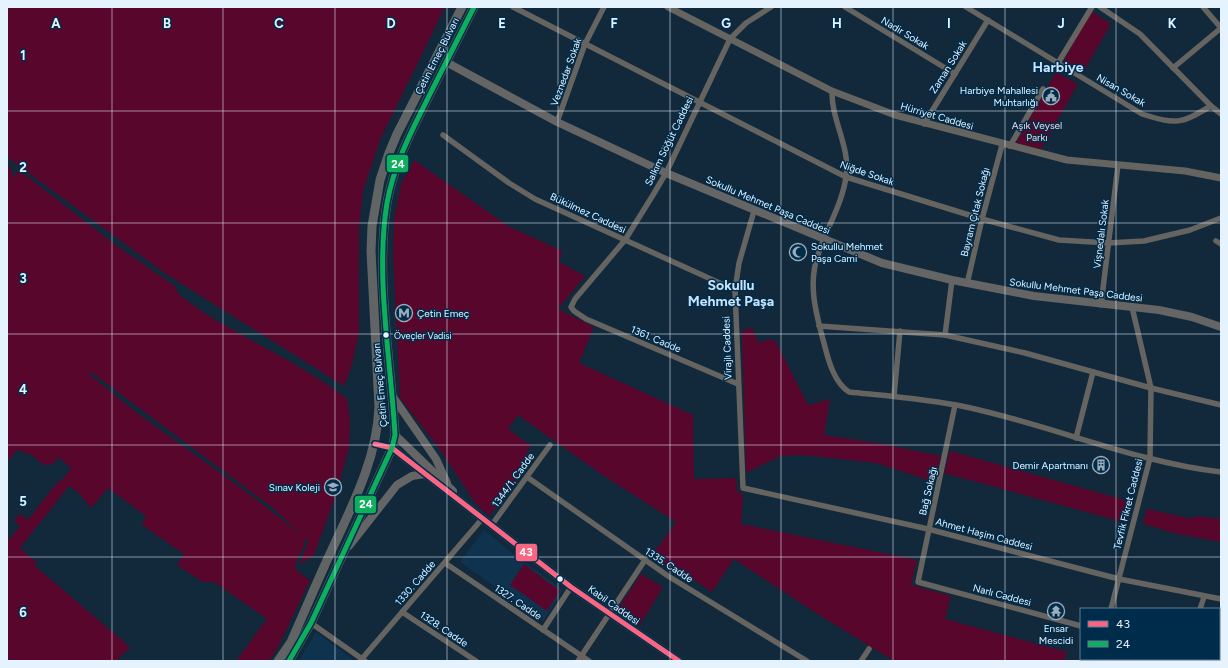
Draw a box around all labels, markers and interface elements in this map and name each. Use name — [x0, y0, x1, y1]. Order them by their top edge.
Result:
street label: Nadir Sokak — [879, 14, 931, 52]
street label: Çetin Emeç Bulvarı — [412, 15, 462, 97]
text: A — [51, 16, 61, 31]
text: B — [163, 16, 171, 31]
text: C — [274, 16, 284, 31]
text: D — [386, 16, 396, 31]
text: E — [498, 16, 506, 31]
text: F — [610, 16, 618, 31]
text: G — [721, 16, 731, 31]
text: H — [832, 16, 842, 31]
text: I — [947, 16, 951, 31]
text: J — [1057, 16, 1065, 31]
text: K — [1168, 16, 1177, 31]
street label: Veznedar Sokak — [548, 36, 584, 108]
street label: Zaman Sokak — [927, 38, 969, 96]
text: 1 — [20, 48, 26, 63]
district label: Harbiye — [1033, 59, 1084, 76]
street label: Nisan Sokak — [1094, 71, 1148, 109]
place label: Harbiye Mahallesi Muhtarlığı — [960, 84, 1038, 109]
public building icon: Harbiye Mahallesi Muhtarlığı — [1041, 86, 1061, 106]
street label: Salkım Söğüt Caddesi — [642, 94, 696, 188]
street label: Hürriyet Caddesi — [899, 99, 975, 133]
park label: Aşık Veysel Parkı — [1012, 119, 1062, 144]
line badge: 24 — [386, 154, 409, 173]
text: 24 — [391, 158, 405, 171]
street label: Niğde Sokak — [838, 158, 896, 188]
text: 2 — [19, 160, 27, 175]
street label: Bayram Çıtak Sokağı — [958, 166, 992, 258]
street label: Sokullu Mehmet Paşa Caddesi — [704, 173, 832, 237]
street label: Bükülmez Caddesi — [548, 190, 628, 236]
street label: Vişnedalı Sokak — [1090, 199, 1112, 269]
place label: Sokullu Mehmet Paşa Cami — [811, 240, 883, 265]
mosque icon: Sokullu Mehmet Paşa Cami — [788, 242, 808, 262]
text: 3 — [19, 271, 27, 286]
street label: Sokullu Mehmet Paşa Caddesi — [1009, 275, 1143, 305]
district label: Sokullu Mehmet Paşa — [688, 277, 774, 310]
metro station icon: Çetin Emeç — [394, 303, 414, 323]
place label: Çetin Emeç — [417, 307, 470, 320]
street label: Virajlı Caddesi — [719, 316, 735, 380]
street label: 1361. Cadde — [629, 323, 684, 356]
marker: Öveçler Vadisi — [381, 330, 391, 340]
place label: Öveçler Vadisi — [394, 330, 452, 341]
street label: Çetin Emeç Bulvarı — [370, 342, 390, 428]
text: 4 — [19, 382, 27, 397]
street label: 1344/1. Cadde — [489, 450, 537, 510]
building icon: Demir Apartmanı — [1091, 455, 1111, 475]
street label: Tevfik Fikret Caddesi — [1110, 457, 1146, 551]
place label: Demir Apartmanı — [1013, 459, 1088, 472]
street label: Bağ Sokağı — [916, 465, 940, 517]
school or university icon: Sınav Koleji — [323, 477, 343, 497]
place label: Sınav Koleji — [269, 481, 320, 494]
text: 5 — [19, 494, 27, 509]
line badge: 24 — [354, 495, 377, 514]
text: 24 — [359, 498, 373, 511]
street label: Ahmet Haşim Caddesi — [934, 515, 1034, 553]
line badge: 43 — [515, 543, 538, 562]
street label: 1335. Cadde — [642, 545, 696, 586]
text: 43 — [519, 546, 533, 559]
street label: 1330. Cadde — [392, 557, 438, 608]
unlabelled marker — [555, 574, 565, 584]
street label: 1327. Cadde — [492, 581, 545, 623]
street label: Narlı Caddesi — [971, 581, 1033, 609]
street label: Kabil Caddesi — [586, 582, 642, 628]
temple icon: Ensar Mescidi — [1046, 601, 1066, 621]
text: 6 — [19, 605, 27, 620]
street label: 1328. Cadde — [417, 608, 471, 650]
legend — [1080, 608, 1220, 660]
text: 43 — [1116, 617, 1130, 631]
place label: Ensar Mescidi — [1039, 622, 1073, 647]
text: 24 — [1116, 637, 1131, 651]

